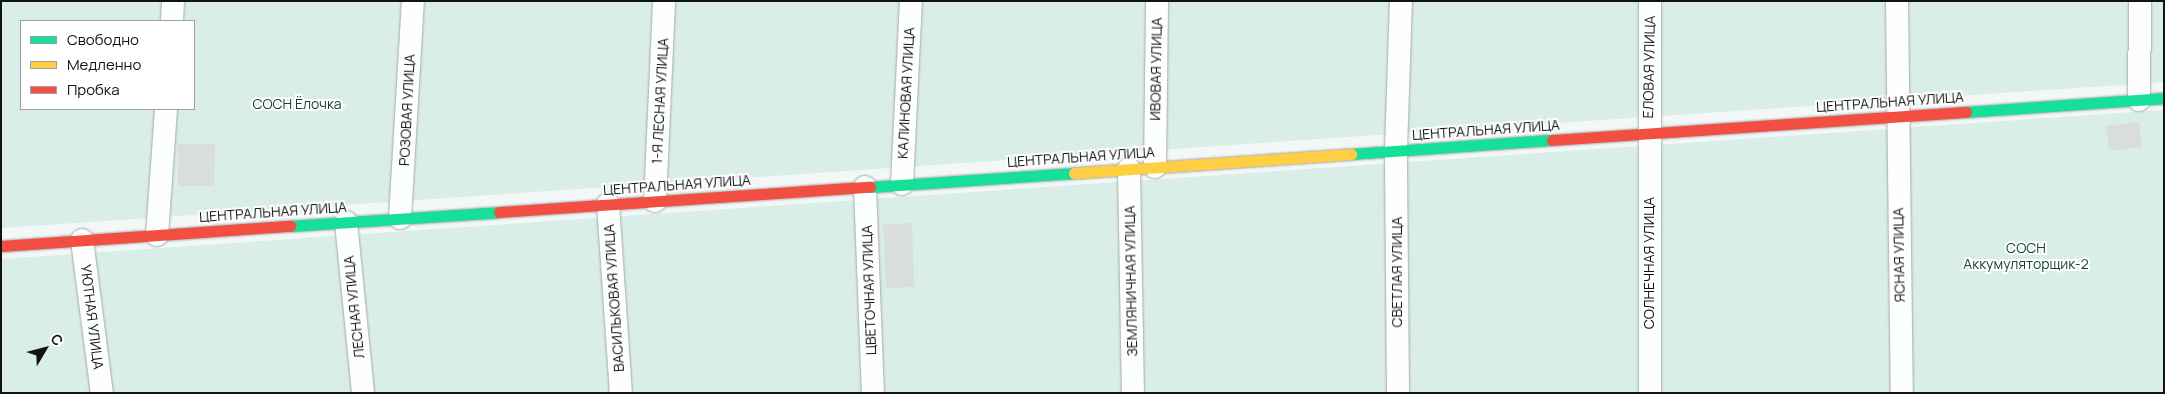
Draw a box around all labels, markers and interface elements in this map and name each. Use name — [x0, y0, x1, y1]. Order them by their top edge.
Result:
street label: ЕЛОВАЯ УЛИЦА — [1640, 15, 1658, 119]
street label: ИВОВАЯ УЛИЦА — [1147, 17, 1165, 121]
legend — [20, 20, 195, 110]
street label: КАЛИНОВАЯ УЛИЦА — [894, 27, 918, 159]
text: Свободно — [67, 29, 139, 50]
street label: 1-Я ЛЕСНАЯ УЛИЦА — [648, 37, 672, 165]
text: Медленно — [67, 54, 141, 75]
street label: РОЗОВАЯ УЛИЦА — [396, 54, 418, 166]
text: Пробка — [67, 79, 120, 100]
street label: ЦЕНТРАЛЬНАЯ УЛИЦА — [1816, 88, 1964, 116]
park label: СОСН Ёлочка — [252, 96, 342, 112]
street label: ЦЕНТРАЛЬНАЯ УЛИЦА — [1412, 116, 1560, 144]
street label: ЦЕНТРАЛЬНАЯ УЛИЦА — [1007, 143, 1155, 171]
street label: ЦЕНТРАЛЬНАЯ УЛИЦА — [603, 171, 751, 199]
street label: СОЛНЕЧНАЯ УЛИЦА — [1641, 197, 1657, 329]
street label: ЦЕНТРАЛЬНАЯ УЛИЦА — [199, 198, 347, 226]
street label: ЗЕМЛЯНИЧНАЯ УЛИЦА — [1121, 205, 1141, 357]
street label: ЯСНАЯ УЛИЦА — [1890, 207, 1908, 303]
street label: СВЕТЛАЯ УЛИЦА — [1389, 217, 1405, 327]
street label: ВАСИЛЬКОВАЯ УЛИЦА — [600, 223, 628, 373]
street label: ЦВЕТОЧНАЯ УЛИЦА — [858, 225, 880, 355]
park label: СОСН Аккумуляторщик-2 — [1963, 240, 2089, 272]
street label: ЛЕСНАЯ УЛИЦА — [340, 255, 368, 359]
street label: УЮТНАЯ УЛИЦА — [77, 264, 107, 370]
north arrow — [20, 324, 70, 374]
text: С — [47, 330, 68, 350]

